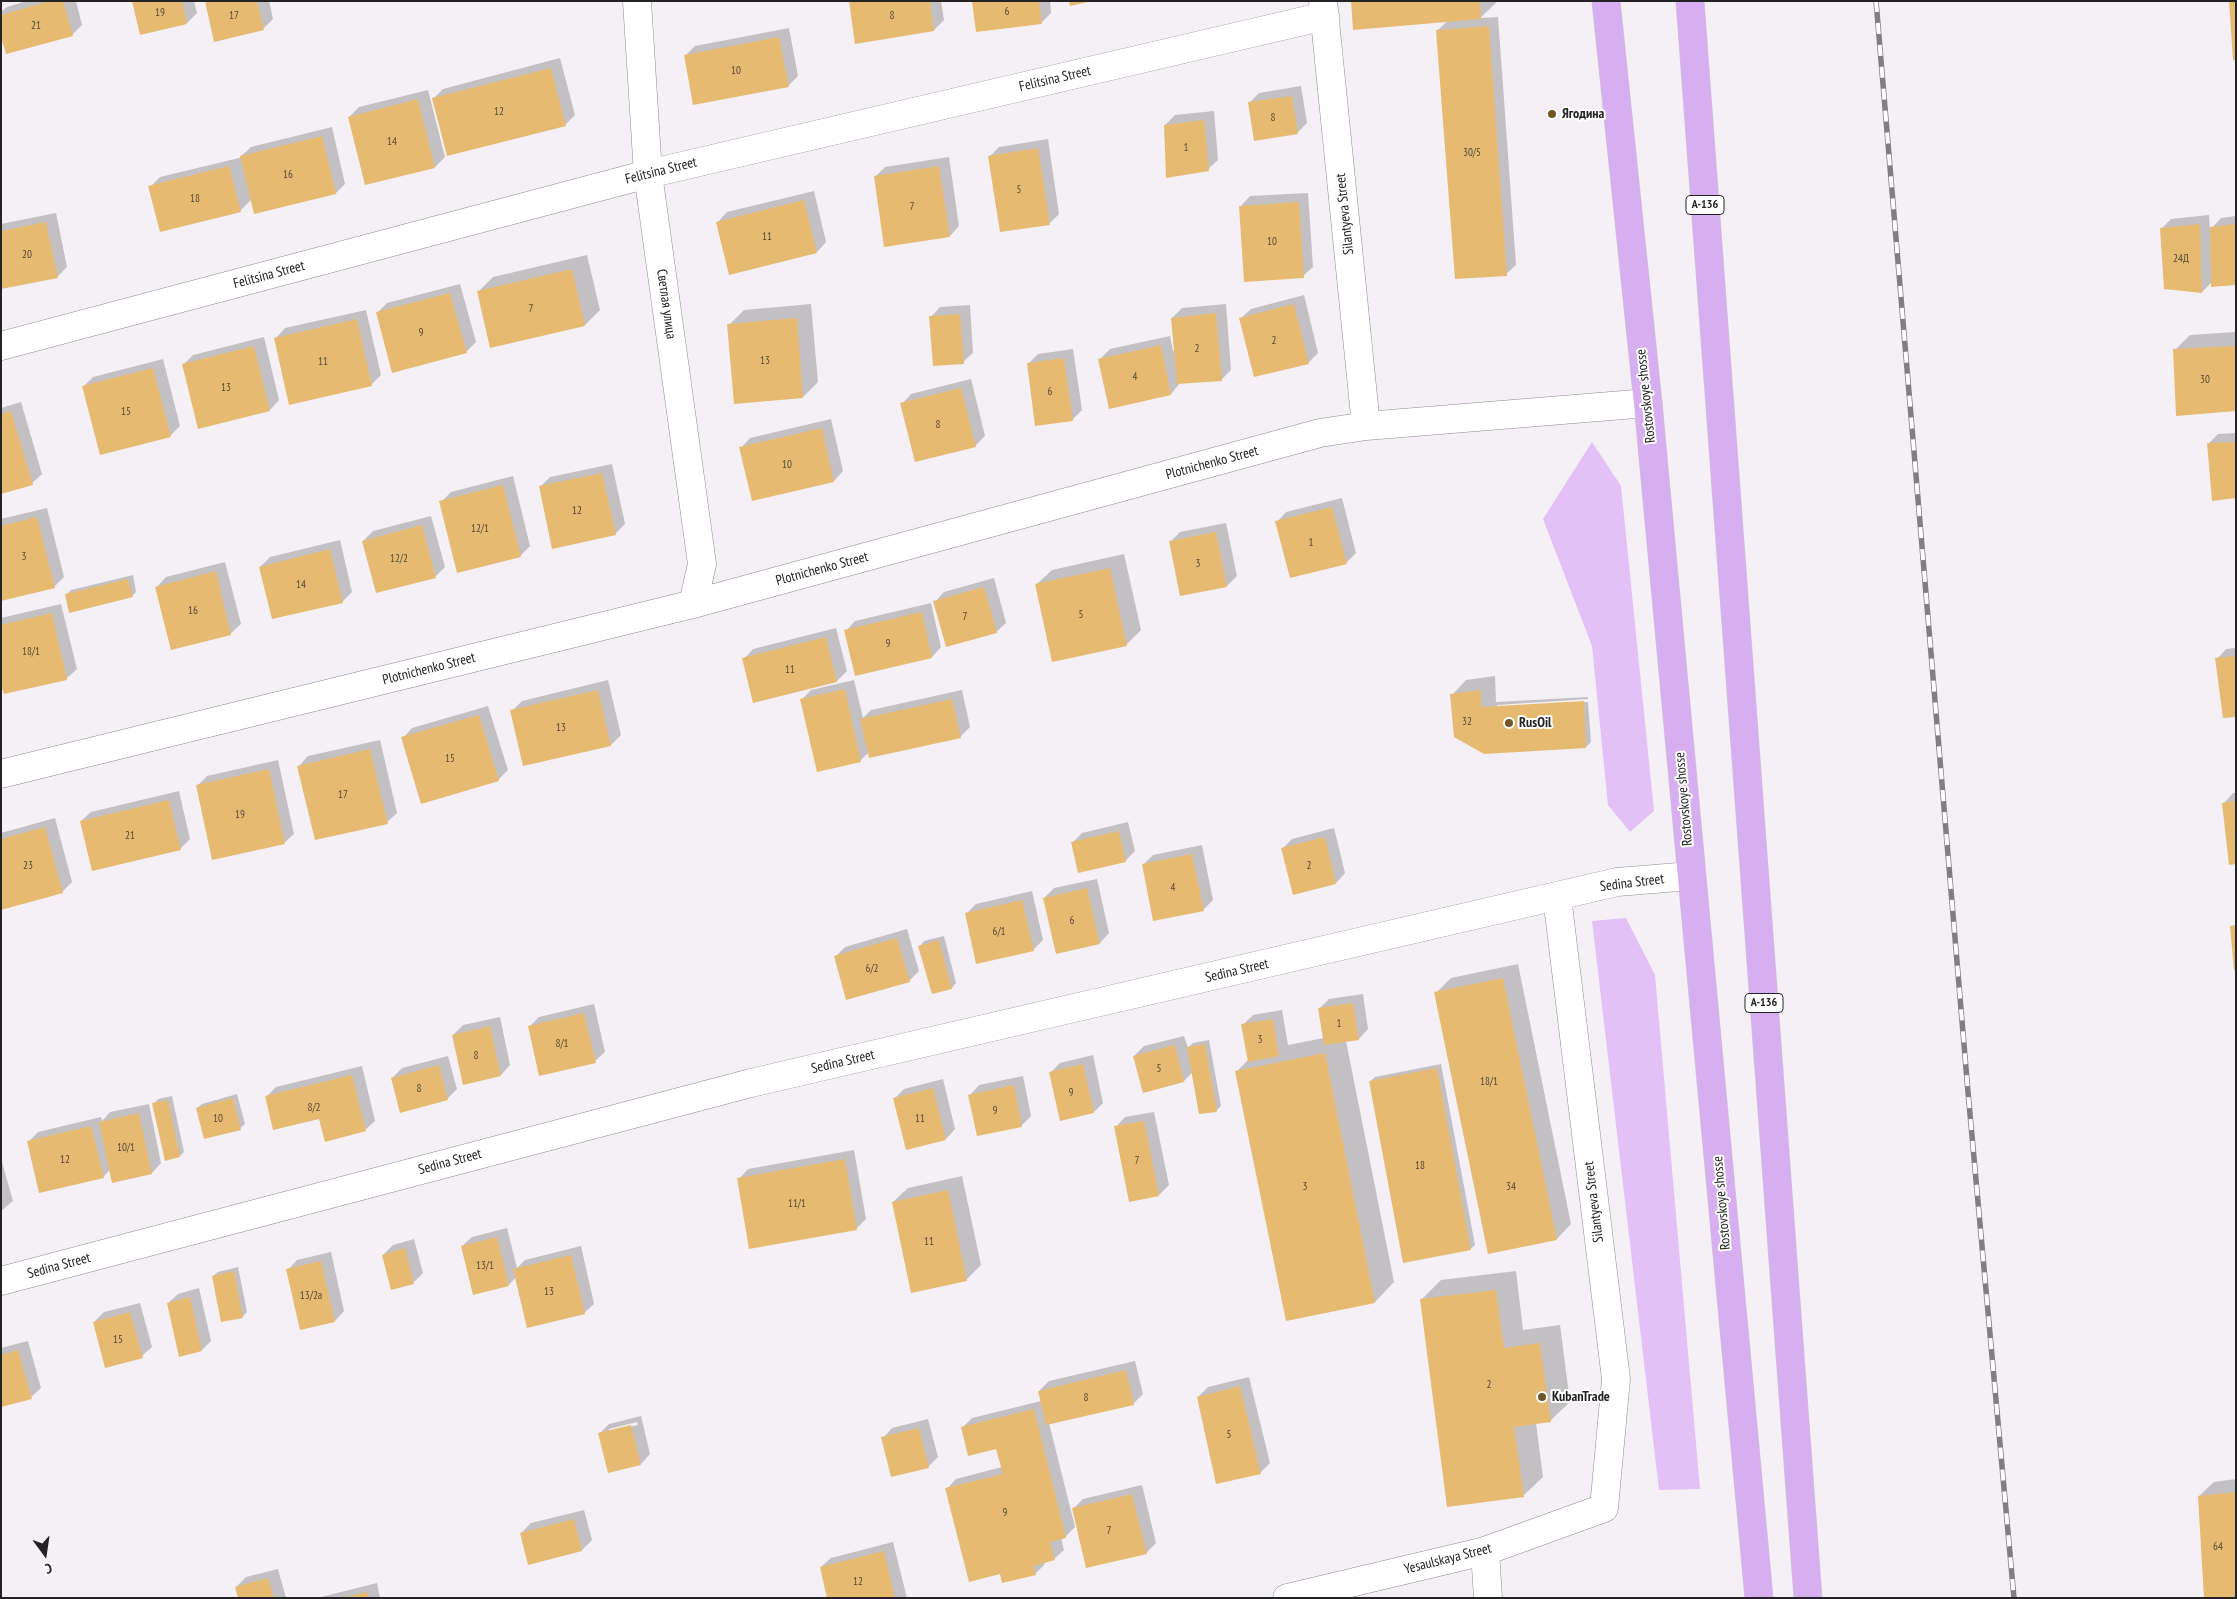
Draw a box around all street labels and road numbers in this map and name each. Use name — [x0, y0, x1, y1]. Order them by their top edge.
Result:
street label: Felitsina Street — [1017, 63, 1093, 95]
street label: Felitsina Street — [623, 154, 699, 188]
street label: Silantyeva Street — [1332, 173, 1358, 255]
road number: А-136 — [1686, 196, 1724, 214]
street label: Felitsina Street — [231, 257, 307, 293]
street label: Светлая улица — [653, 268, 679, 340]
street label: Rostovskoye shosse — [1633, 348, 1659, 444]
street label: Plotnichenko Street — [1164, 443, 1260, 483]
street label: Plotnichenko Street — [774, 549, 870, 589]
street label: Plotnichenko Street — [381, 649, 477, 689]
street label: Rostovskoye shosse — [1672, 751, 1696, 847]
street label: Sedina Street — [1599, 871, 1665, 895]
street label: Sedina Street — [1204, 956, 1270, 986]
road number: А-136 — [1745, 994, 1783, 1012]
street label: Sedina Street — [810, 1047, 876, 1077]
street label: Sedina Street — [417, 1146, 483, 1178]
street label: Rostovskoye shosse — [1710, 1155, 1734, 1251]
street label: Silantyeva Street — [1581, 1160, 1607, 1244]
street label: Sedina Street — [26, 1250, 92, 1282]
street label: Yesaulskaya Street — [1403, 1540, 1493, 1578]

